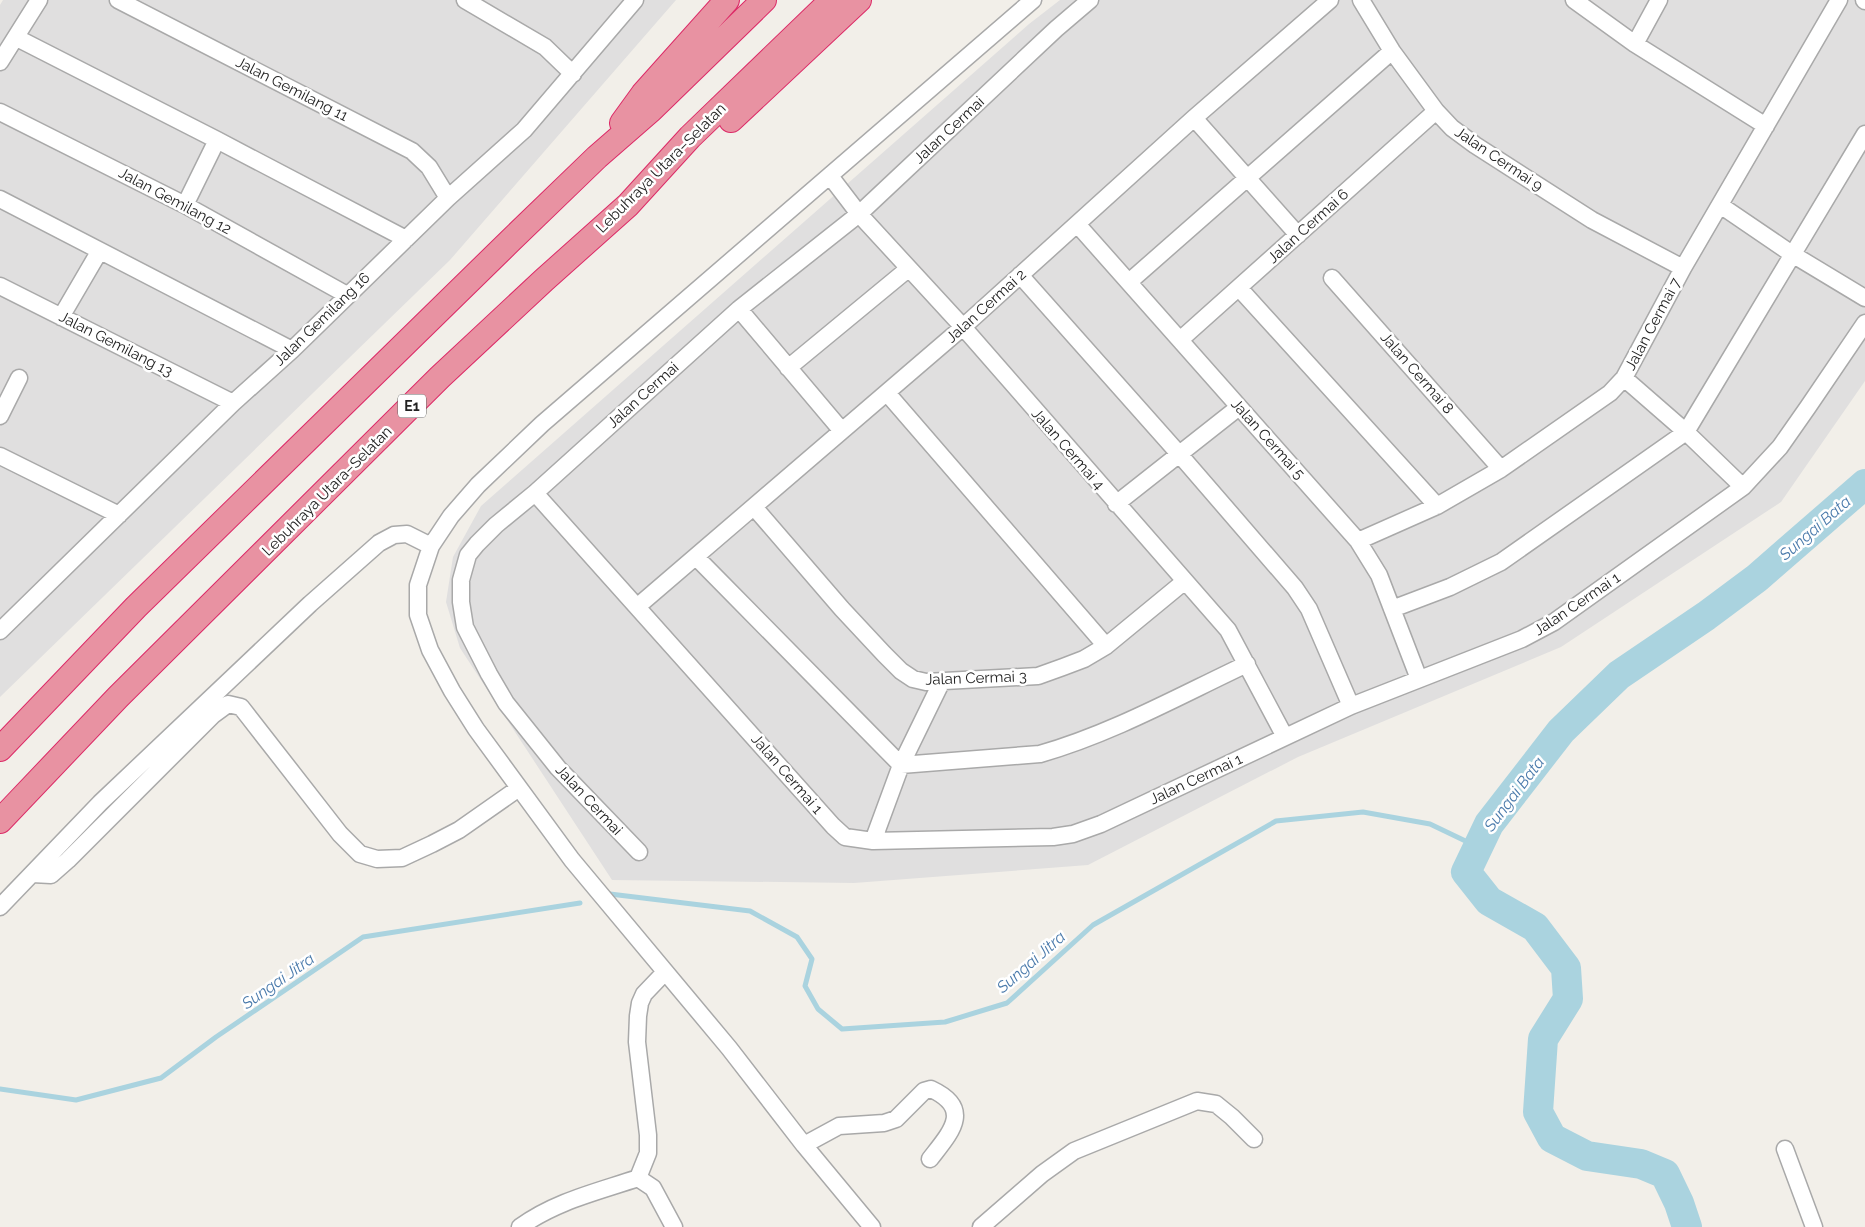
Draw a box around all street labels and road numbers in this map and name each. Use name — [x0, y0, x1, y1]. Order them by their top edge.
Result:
street label: Jalan Gemilang 11 — [233, 53, 352, 125]
street label: Jalan Cermai — [910, 93, 988, 167]
street label: Lebuhraya Utara–Selatan — [592, 99, 730, 237]
street label: Jalan Cermai 9 — [1452, 123, 1547, 195]
street label: Jalan Gemilang 12 — [116, 164, 235, 238]
street label: Jalan Cermai 6 — [1264, 185, 1352, 267]
street label: Jalan Cermai 2 — [942, 265, 1030, 347]
street label: Jalan Gemilang 16 — [270, 269, 374, 369]
street label: Jalan Cermai 7 — [1621, 275, 1685, 373]
street label: Jalan Gemilang 13 — [56, 308, 176, 380]
street label: Jalan Cermai 8 — [1377, 328, 1457, 418]
street label: Jalan Cermai — [604, 358, 682, 432]
road number: E1 — [398, 394, 426, 418]
street label: Jalan Cermai 5 — [1227, 395, 1309, 483]
street label: Jalan Cermai 4 — [1028, 405, 1108, 493]
street label: Lebuhraya Utara–Selatan — [258, 422, 396, 560]
street label: Jalan Cermai 1 — [1531, 568, 1624, 639]
street label: Jalan Cermai 3 — [925, 667, 1027, 689]
street label: Jalan Cermai 1 — [747, 730, 827, 818]
street label: Jalan Cermai 1 — [1147, 749, 1246, 808]
street label: Jalan Cermai — [552, 761, 626, 839]

